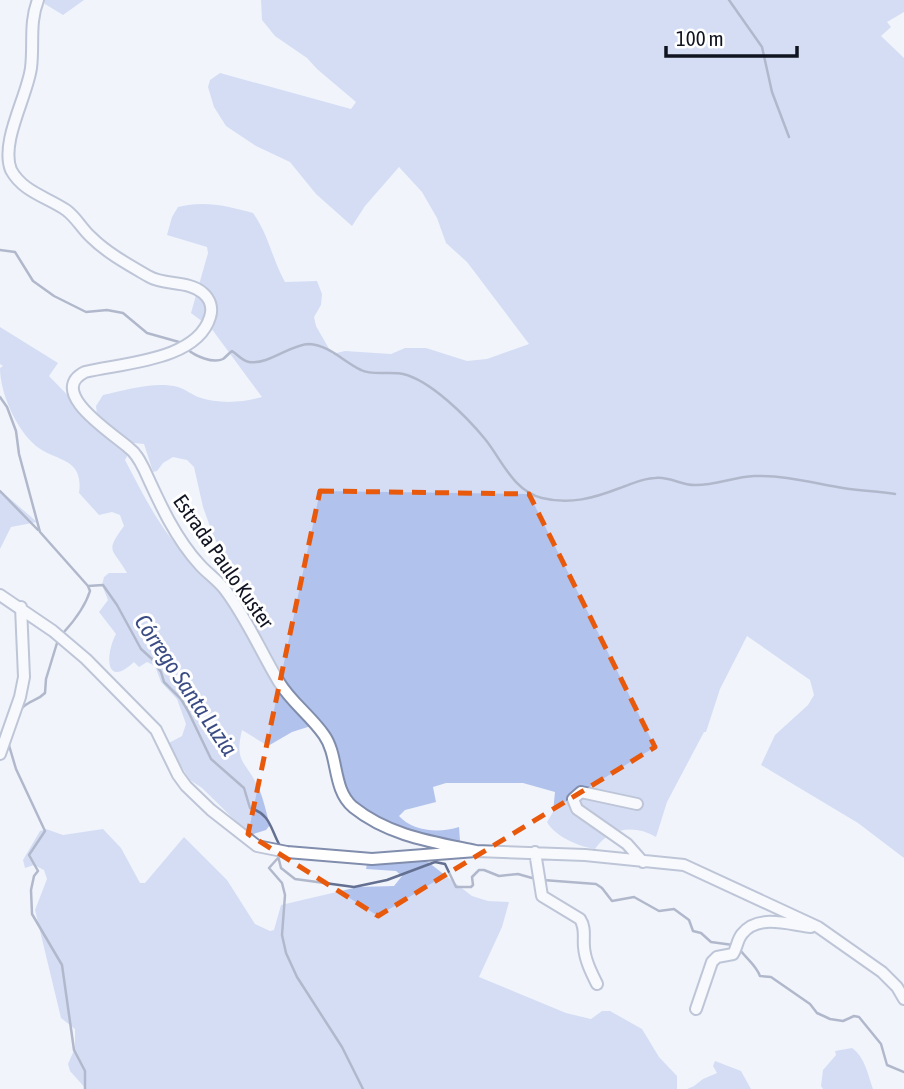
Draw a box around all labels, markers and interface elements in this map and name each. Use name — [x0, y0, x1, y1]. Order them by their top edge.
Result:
scale bar — [666, 14, 797, 58]
text: 100 m — [676, 26, 724, 50]
street label: Estrada Paulo Kuster — [169, 490, 279, 633]
water label: Córrego Santa Luzia — [129, 610, 243, 761]

